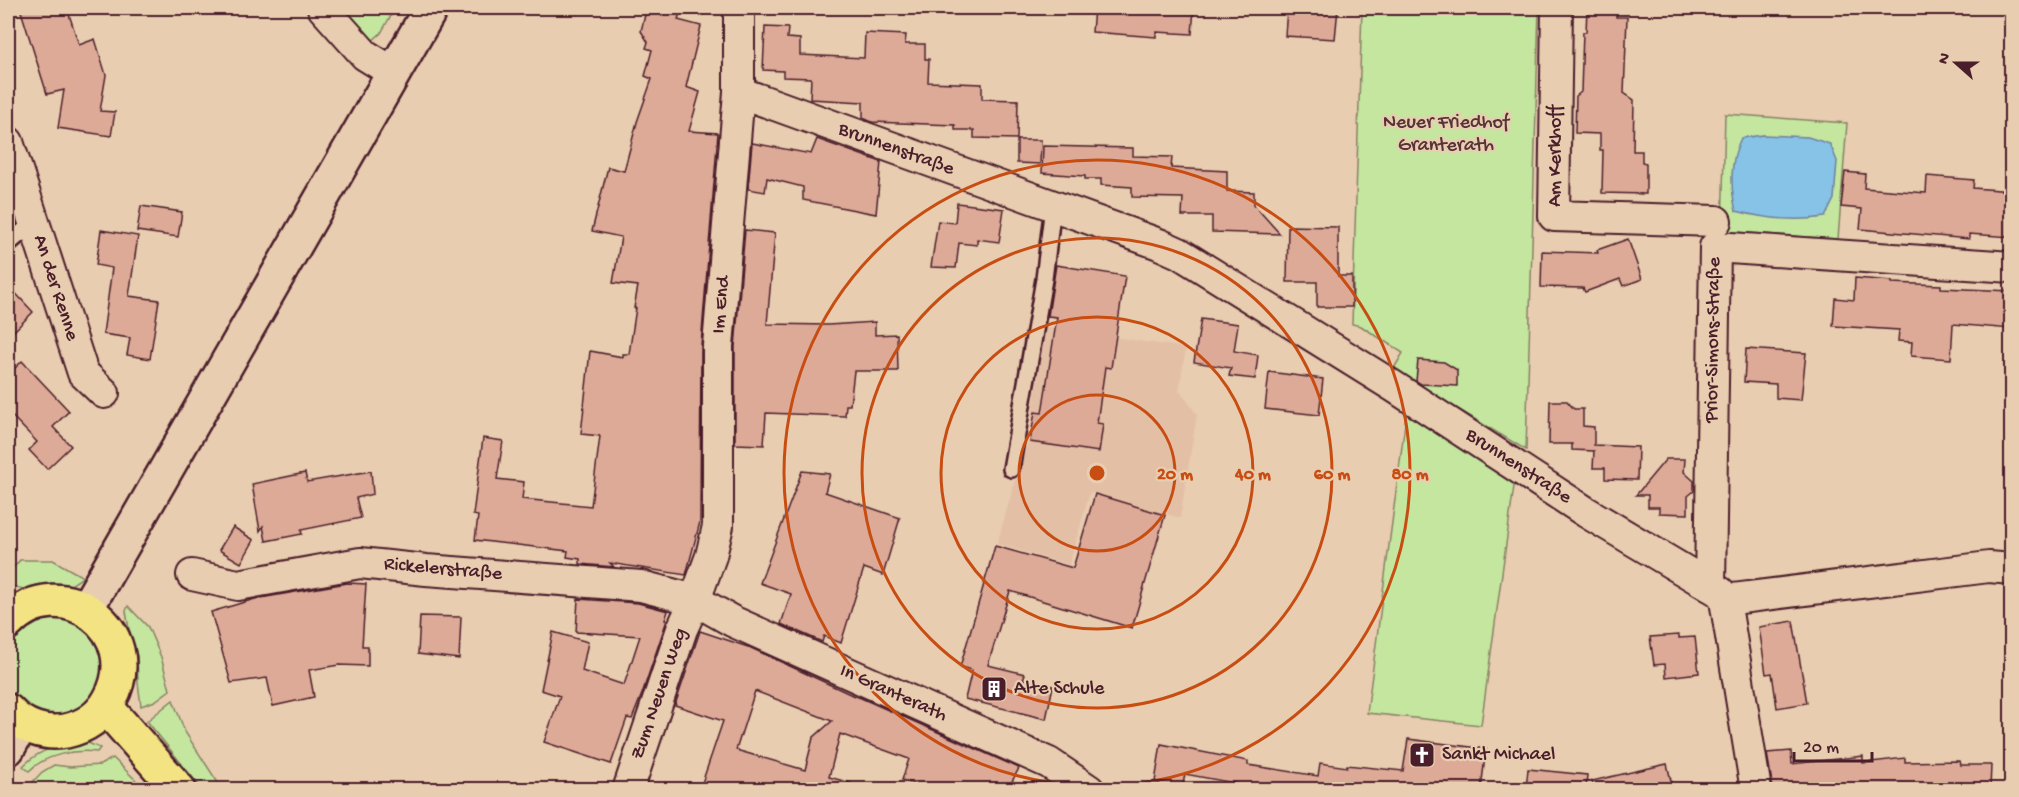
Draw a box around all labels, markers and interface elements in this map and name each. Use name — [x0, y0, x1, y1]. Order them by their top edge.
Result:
north arrow — [1926, 33, 1986, 93]
text: N — [1935, 50, 1956, 67]
street label: Am Kerkhoff — [1545, 103, 1568, 207]
park label: Neuer Friedhof Granterath — [1383, 112, 1511, 158]
street label: Brunnenstraße — [834, 118, 958, 182]
street label: An der Renne — [27, 232, 83, 345]
street label: Prior-Simons-Straße — [1701, 256, 1727, 424]
street label: Im End — [708, 273, 736, 335]
street label: Brunnenstraße — [1460, 424, 1576, 510]
centre of rings — [1087, 463, 1107, 483]
text: 20 m — [1157, 465, 1193, 486]
text: 40 m — [1234, 465, 1271, 486]
text: 60 m — [1314, 465, 1350, 486]
text: 80 m — [1391, 465, 1429, 486]
street label: Rickelerstraße — [383, 553, 504, 587]
street label: Zum Neuen Weg — [627, 625, 693, 763]
street label: In Granterath — [836, 660, 950, 728]
building icon: Alte Schule — [979, 674, 1009, 704]
place label: Alte Schule — [1014, 678, 1105, 701]
scale bar — [1794, 725, 1872, 763]
text: 20 m — [1803, 738, 1839, 759]
church icon: Sankt Michael — [1407, 740, 1437, 770]
place label: Sankt Michael — [1442, 744, 1555, 767]

